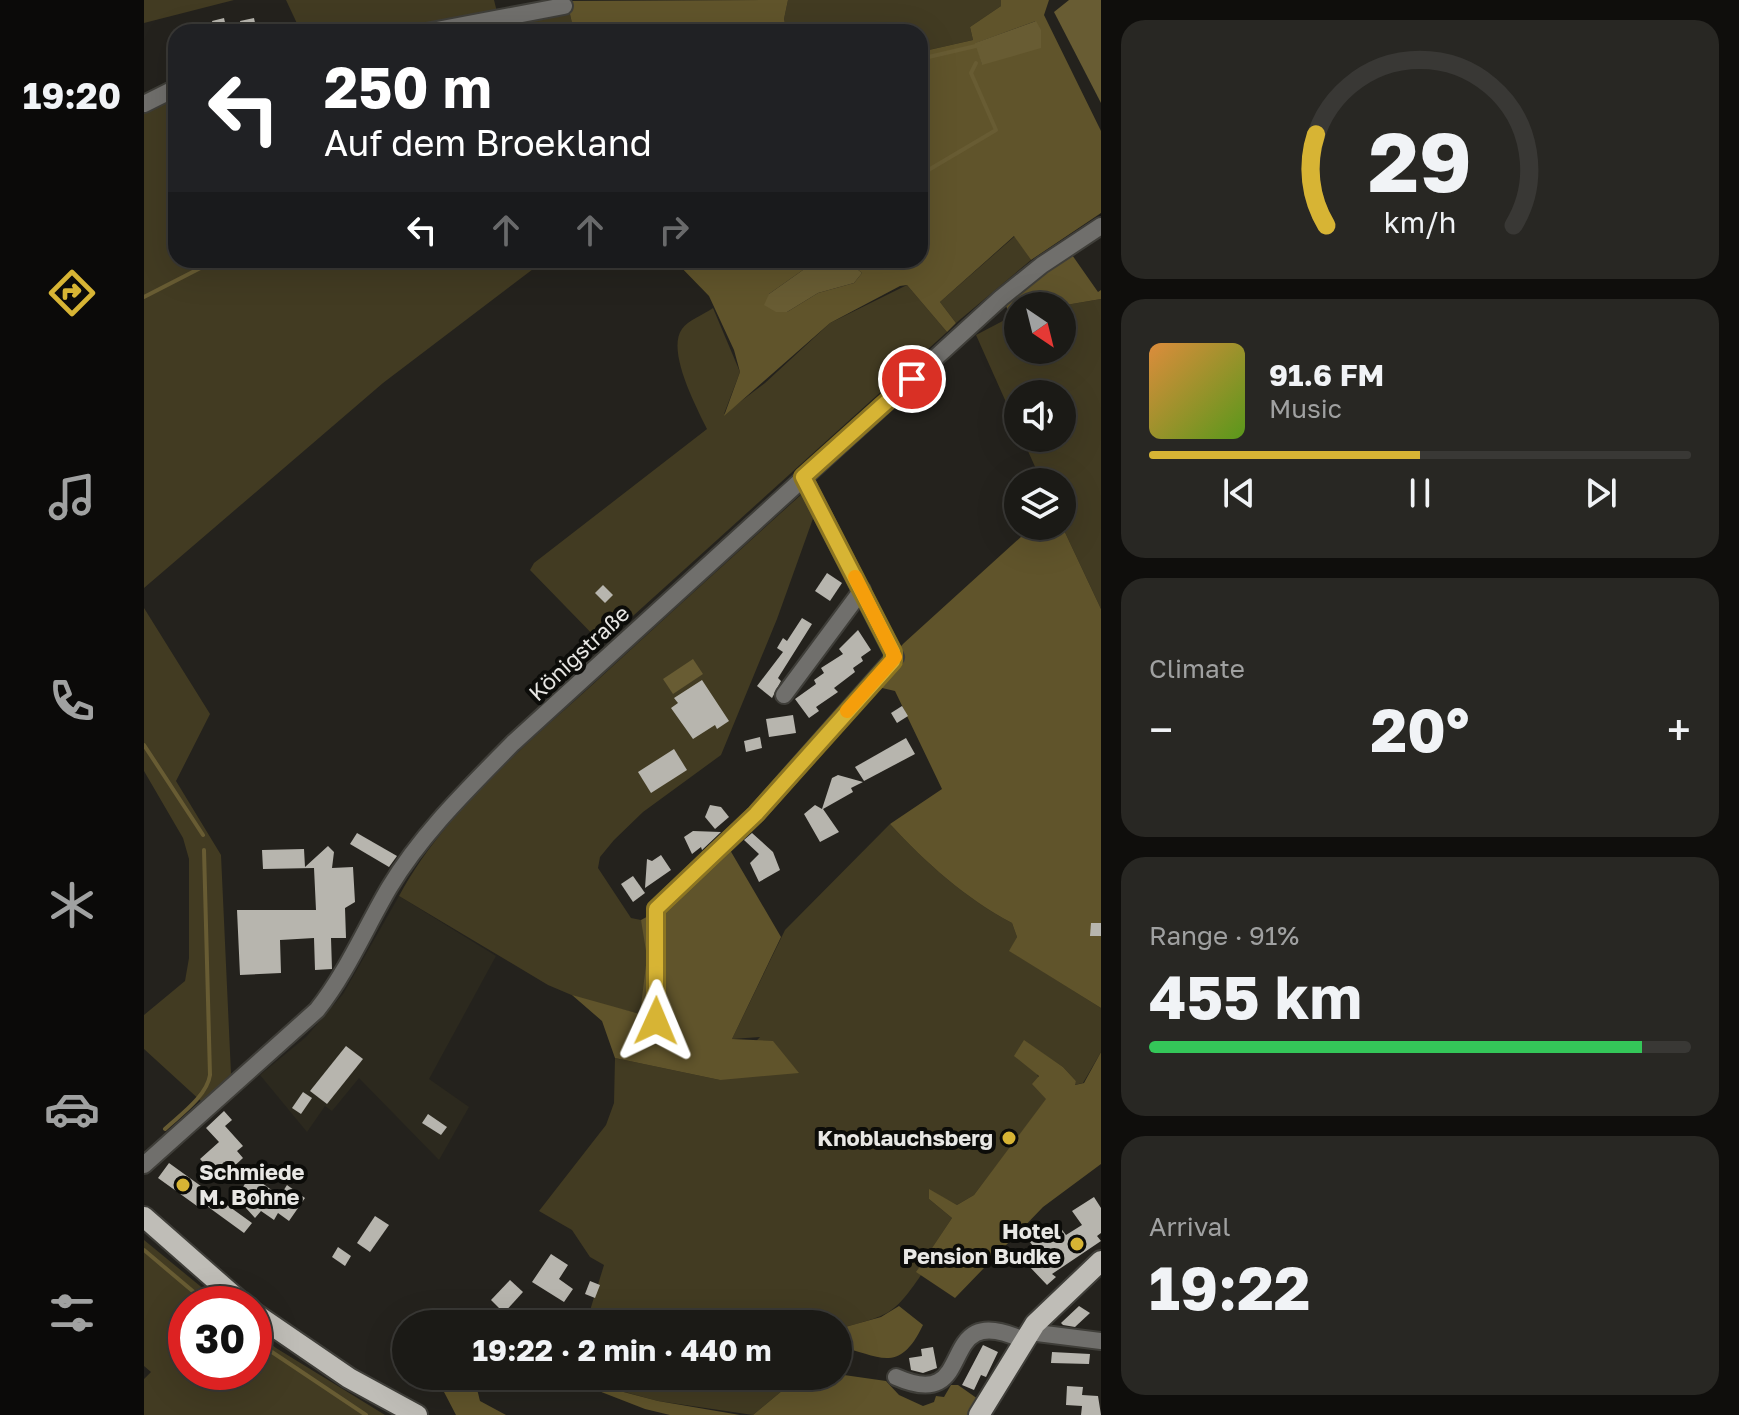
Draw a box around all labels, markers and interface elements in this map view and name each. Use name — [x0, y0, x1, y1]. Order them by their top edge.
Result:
text: 250 m — [324, 53, 492, 120]
icon: left — [192, 56, 296, 160]
text: 19:20 — [23, 74, 121, 117]
text: 29 — [1368, 109, 1472, 209]
text: Auf dem Broekland — [324, 121, 652, 164]
text: km/h — [1384, 205, 1456, 239]
icon: left — [400, 208, 444, 252]
icon: ahead — [484, 208, 528, 252]
icon: ahead — [568, 208, 612, 252]
icon: right — [652, 208, 696, 252]
icon: directions — [44, 265, 100, 321]
north arrow — [1004, 292, 1076, 364]
map controls — [1004, 292, 1076, 540]
pin — [878, 345, 946, 413]
icon: arrive — [890, 357, 934, 401]
text: 91.6 FM — [1269, 357, 1384, 393]
button: sound — [1004, 380, 1076, 452]
text: Music — [1269, 393, 1342, 424]
button: layers — [1004, 468, 1076, 540]
icon: music — [44, 469, 100, 525]
icon: previous — [1217, 471, 1261, 515]
icon: pause — [1398, 471, 1442, 515]
icon: next — [1579, 471, 1623, 515]
street label: Königstraße — [523, 599, 635, 706]
text: Climate — [1149, 653, 1245, 684]
icon: phone — [44, 673, 100, 729]
text: 20° — [1371, 693, 1470, 765]
text: − — [1149, 703, 1173, 756]
text: + — [1667, 703, 1691, 756]
icon: climate — [44, 877, 100, 933]
text: Range · 91% — [1149, 920, 1299, 951]
text: 455 km — [1149, 960, 1362, 1032]
position arrow — [614, 979, 698, 1063]
icon: car — [44, 1081, 100, 1137]
place label: Knoblauchsberg — [817, 1124, 993, 1151]
marker: Knoblauchsberg — [1000, 1129, 1018, 1147]
place label: Schmiede M. Bohne — [199, 1158, 304, 1210]
marker: Schmiede M. Bohne — [174, 1176, 192, 1194]
text: Arrival — [1149, 1211, 1230, 1242]
place label: Hotel Pension Budke — [902, 1217, 1061, 1269]
marker: Hotel Pension Budke — [1068, 1235, 1086, 1253]
text: 19:22 — [1149, 1251, 1310, 1323]
icon: filters — [44, 1285, 100, 1341]
speed limit sign: 30 — [168, 1286, 272, 1390]
text: 19:22 · 2 min · 440 m — [472, 1332, 772, 1368]

